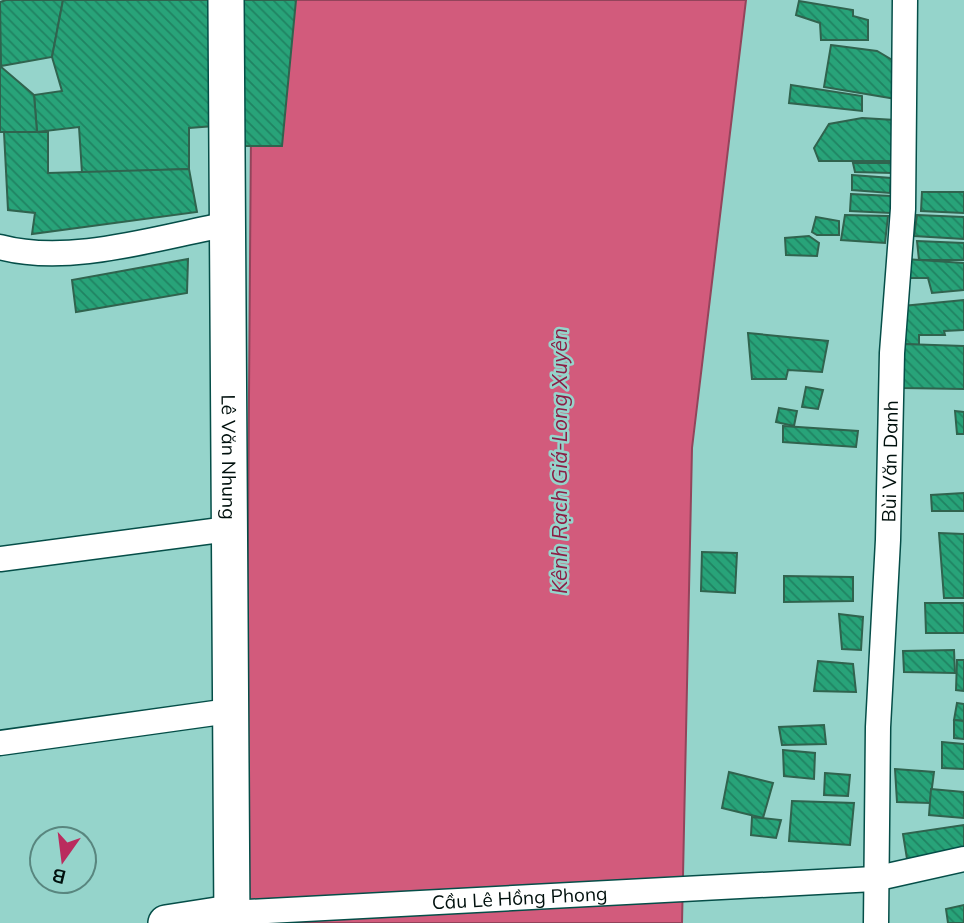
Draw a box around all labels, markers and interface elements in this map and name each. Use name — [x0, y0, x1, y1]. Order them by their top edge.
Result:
water label: Kênh Rạch Giá-Long Xuyên — [546, 328, 572, 594]
street label: Lê Văn Nhung — [217, 394, 241, 520]
street label: Bùi Văn Danh — [876, 400, 903, 523]
north arrow — [28, 825, 98, 895]
text: B — [50, 863, 68, 890]
street label: Cầu Lê Hồng Phong — [431, 881, 608, 914]

